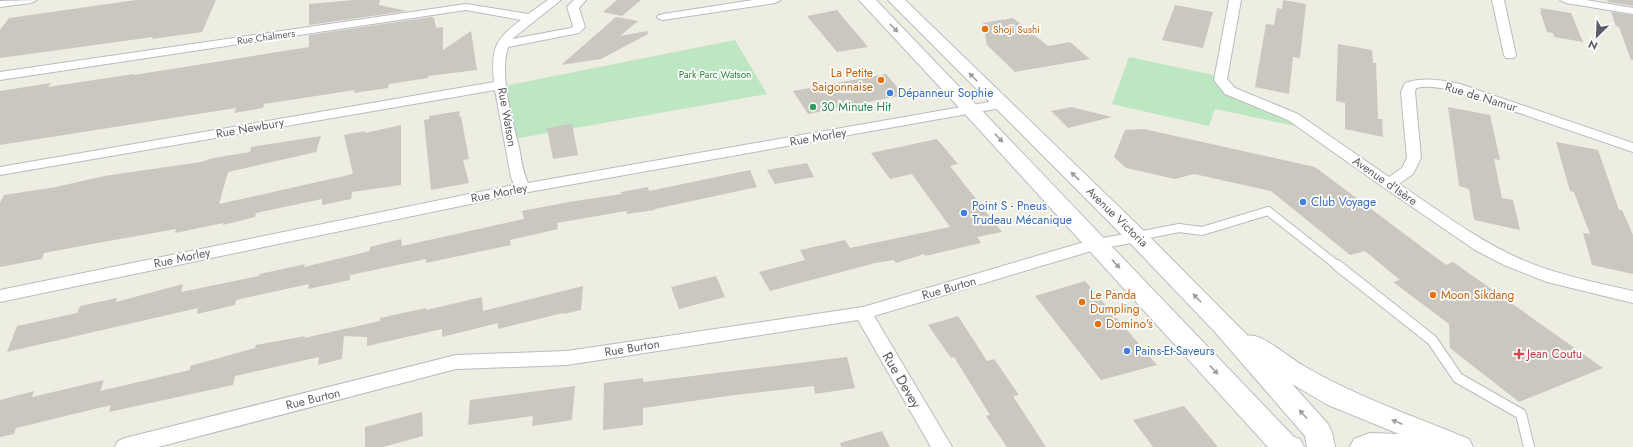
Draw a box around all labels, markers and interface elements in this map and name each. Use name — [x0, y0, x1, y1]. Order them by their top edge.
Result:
north arrow — [1577, 16, 1617, 56]
place label: Shoji Sushi — [993, 22, 1040, 37]
one-way arrow — [889, 23, 899, 33]
marker: Shoji Sushi — [980, 24, 990, 34]
street label: Rue Chalmers — [236, 25, 296, 49]
text: N — [1586, 36, 1600, 54]
place label: La Petite Saigonnaise — [812, 64, 873, 96]
park label: Park Parc Watson — [679, 67, 751, 82]
one-way arrow — [968, 72, 978, 82]
marker: La Petite Saigonnaise — [876, 75, 886, 85]
street label: Rue de Namur — [1443, 78, 1520, 117]
place label: Dépanneur Sophie — [898, 84, 993, 102]
street label: Rue Watson — [493, 86, 521, 148]
marker: Dépanneur Sophie — [885, 88, 895, 98]
place label: 30 Minute Hit — [821, 98, 891, 116]
marker: 30 Minute Hit — [808, 102, 818, 112]
street label: Rue Newbury — [214, 113, 286, 143]
street label: Rue Morley — [788, 123, 848, 151]
one-way arrow — [994, 133, 1004, 143]
street label: Avenue d'Isère — [1349, 152, 1421, 210]
one-way arrow — [1070, 171, 1080, 181]
street label: Rue Morley — [469, 179, 530, 207]
street label: Avenue Victoria — [1082, 183, 1152, 251]
place label: Club Voyage — [1311, 193, 1376, 211]
place label: Point S - Pneus Trudeau Mécanique — [972, 197, 1072, 229]
marker: Club Voyage — [1298, 197, 1308, 207]
marker: Point S - Pneus Trudeau Mécanique — [959, 208, 969, 218]
street label: Rue Morley — [152, 243, 213, 273]
one-way arrow — [1111, 259, 1121, 269]
street label: Rue Burton — [920, 272, 978, 304]
place label: Le Panda Dumpling — [1090, 286, 1140, 318]
place label: Moon Sikdang — [1441, 286, 1514, 304]
marker: Moon Sikdang — [1428, 290, 1438, 300]
one-way arrow — [1192, 293, 1202, 303]
marker: Le Panda Dumpling — [1077, 297, 1087, 307]
place label: Domino's — [1106, 315, 1153, 333]
marker: Domino's — [1093, 319, 1103, 329]
street label: Rue Burton — [603, 335, 661, 361]
place label: Pains-Et-Saveurs — [1135, 342, 1215, 360]
place label: Jean Coutu — [1525, 345, 1582, 363]
marker: Pains-Et-Saveurs — [1122, 346, 1132, 356]
street label: Rue Devey — [878, 348, 927, 413]
marker: Jean Coutu — [1514, 349, 1524, 359]
one-way arrow — [1209, 365, 1219, 375]
street label: Rue Burton — [284, 384, 342, 414]
one-way arrow — [1298, 409, 1307, 419]
one-way arrow — [1390, 418, 1402, 424]

